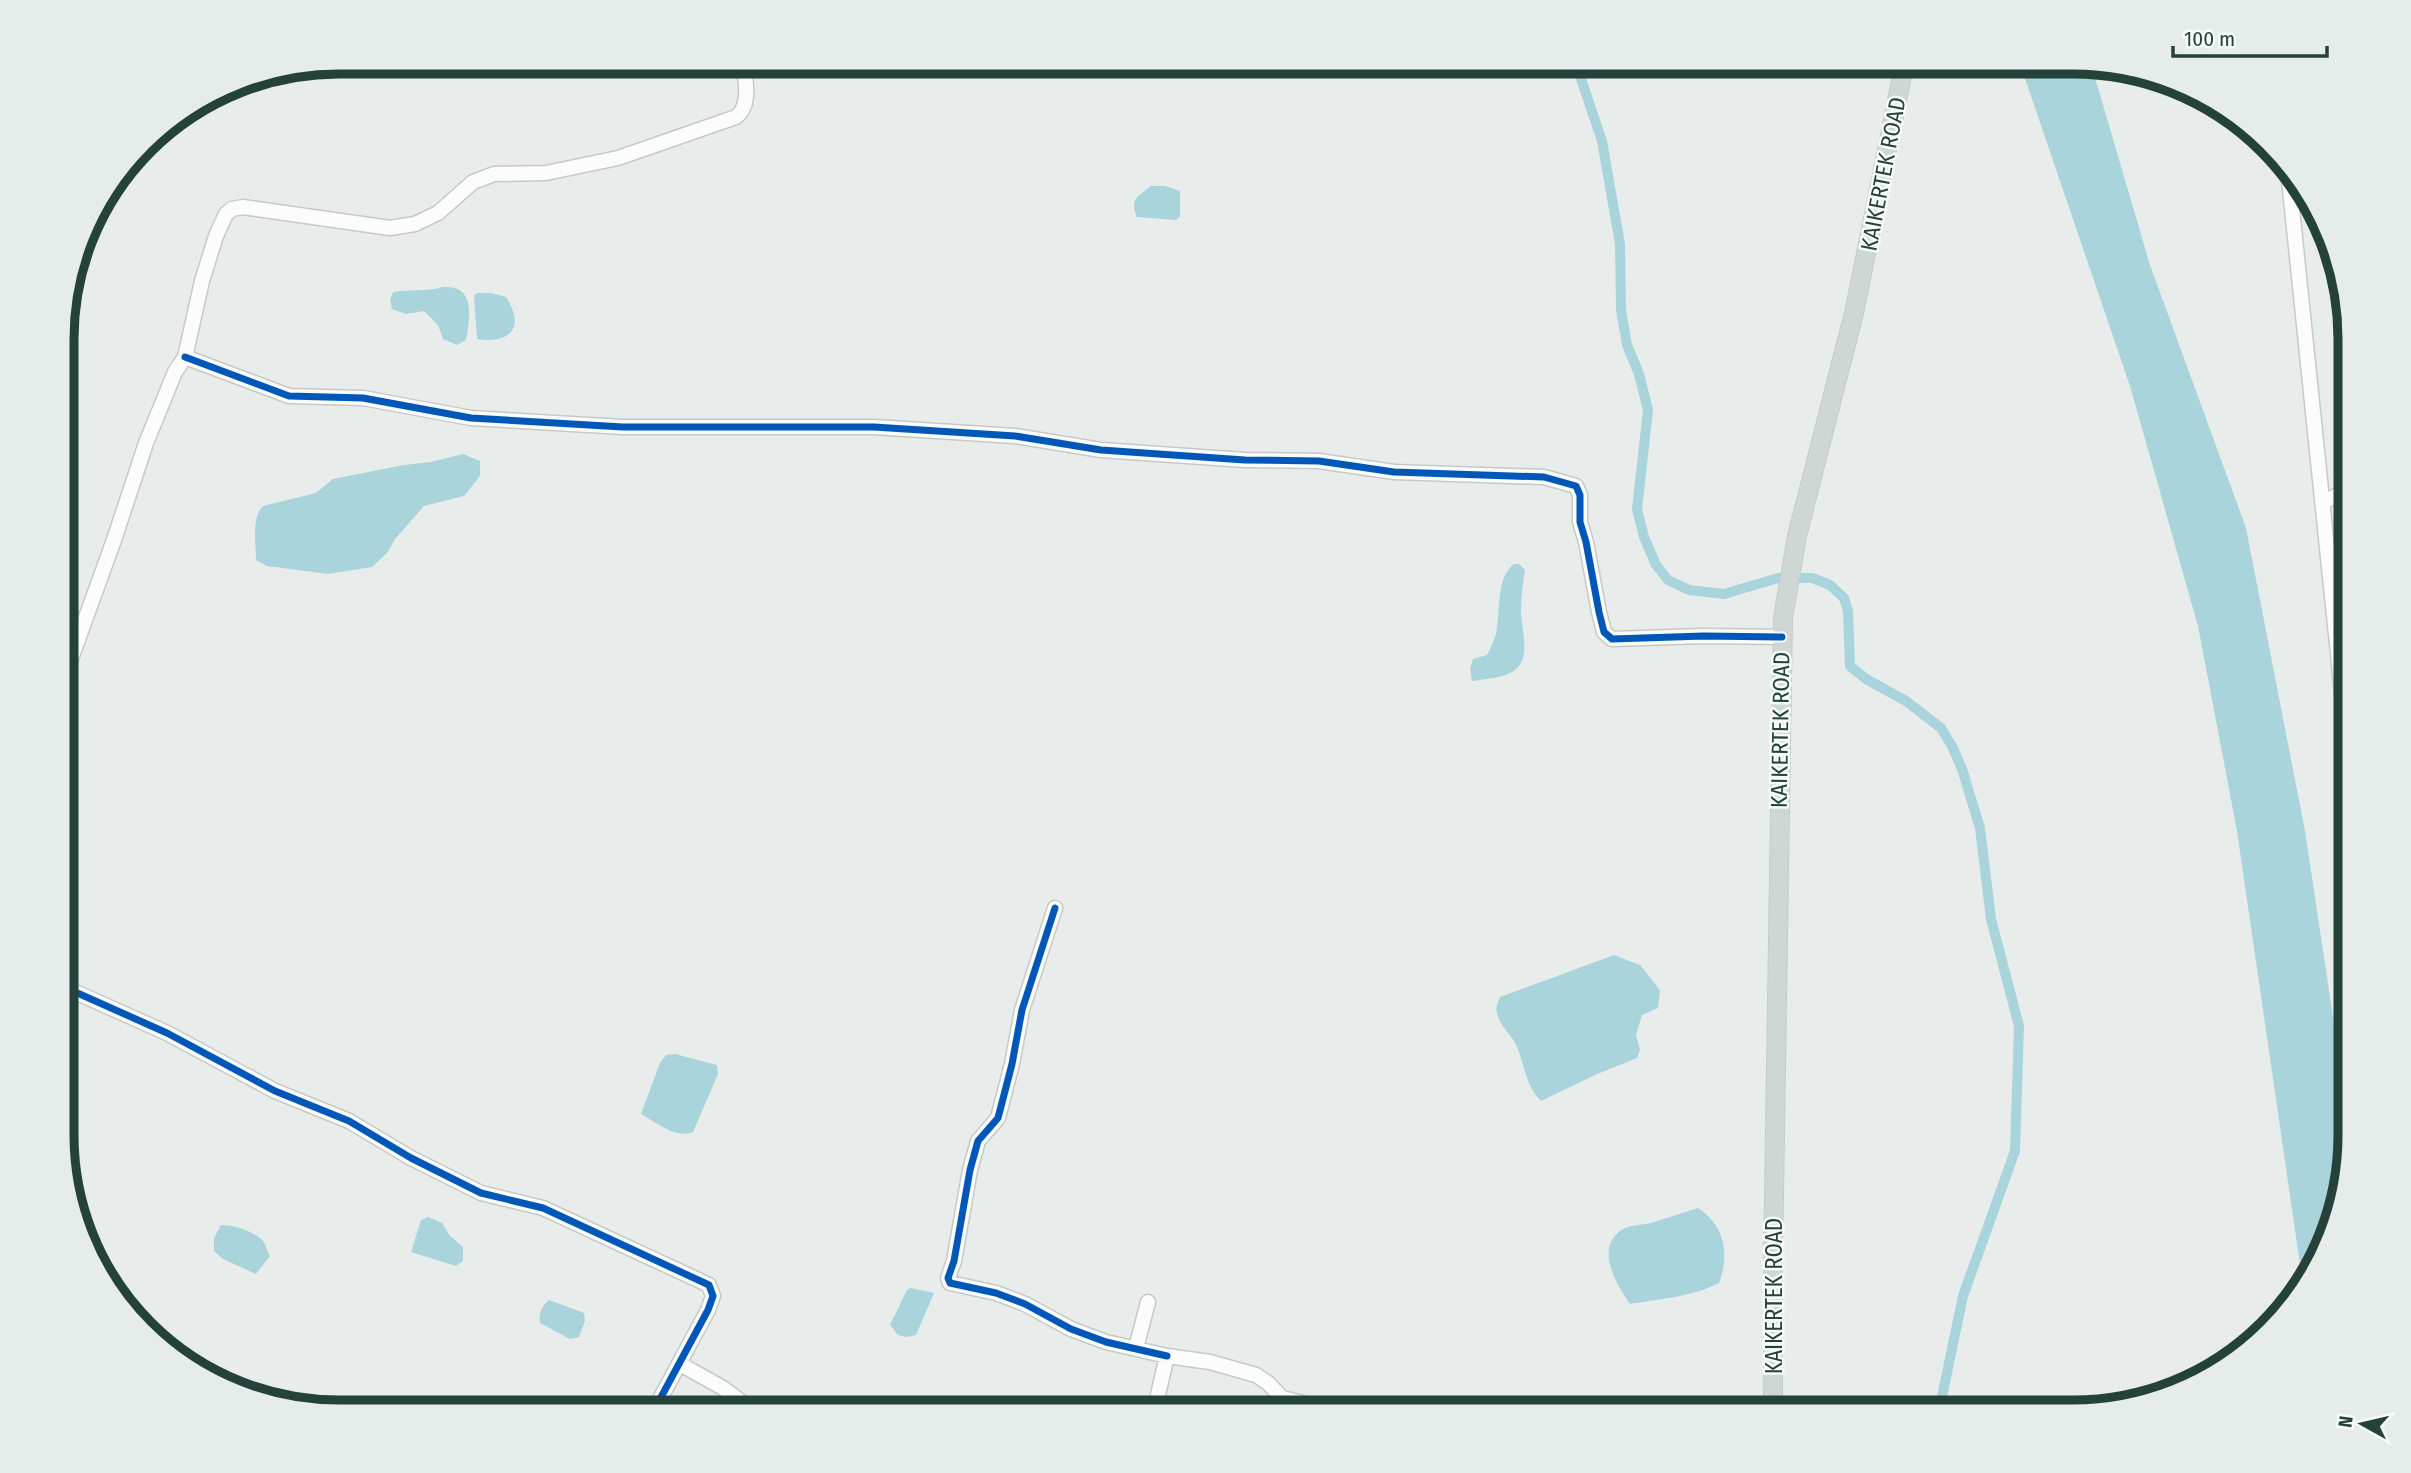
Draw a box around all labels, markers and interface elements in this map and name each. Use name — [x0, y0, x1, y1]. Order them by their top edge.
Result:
scale bar — [2173, 14, 2327, 58]
text: 100 m — [2184, 26, 2235, 52]
street label: KAIKERTEK ROAD — [1854, 95, 1912, 253]
street label: KAIKERTEK ROAD — [1765, 652, 1795, 808]
street label: KAIKERTEK ROAD — [1760, 1218, 1788, 1374]
north arrow — [2327, 1389, 2397, 1459]
text: N — [2333, 1414, 2358, 1429]

